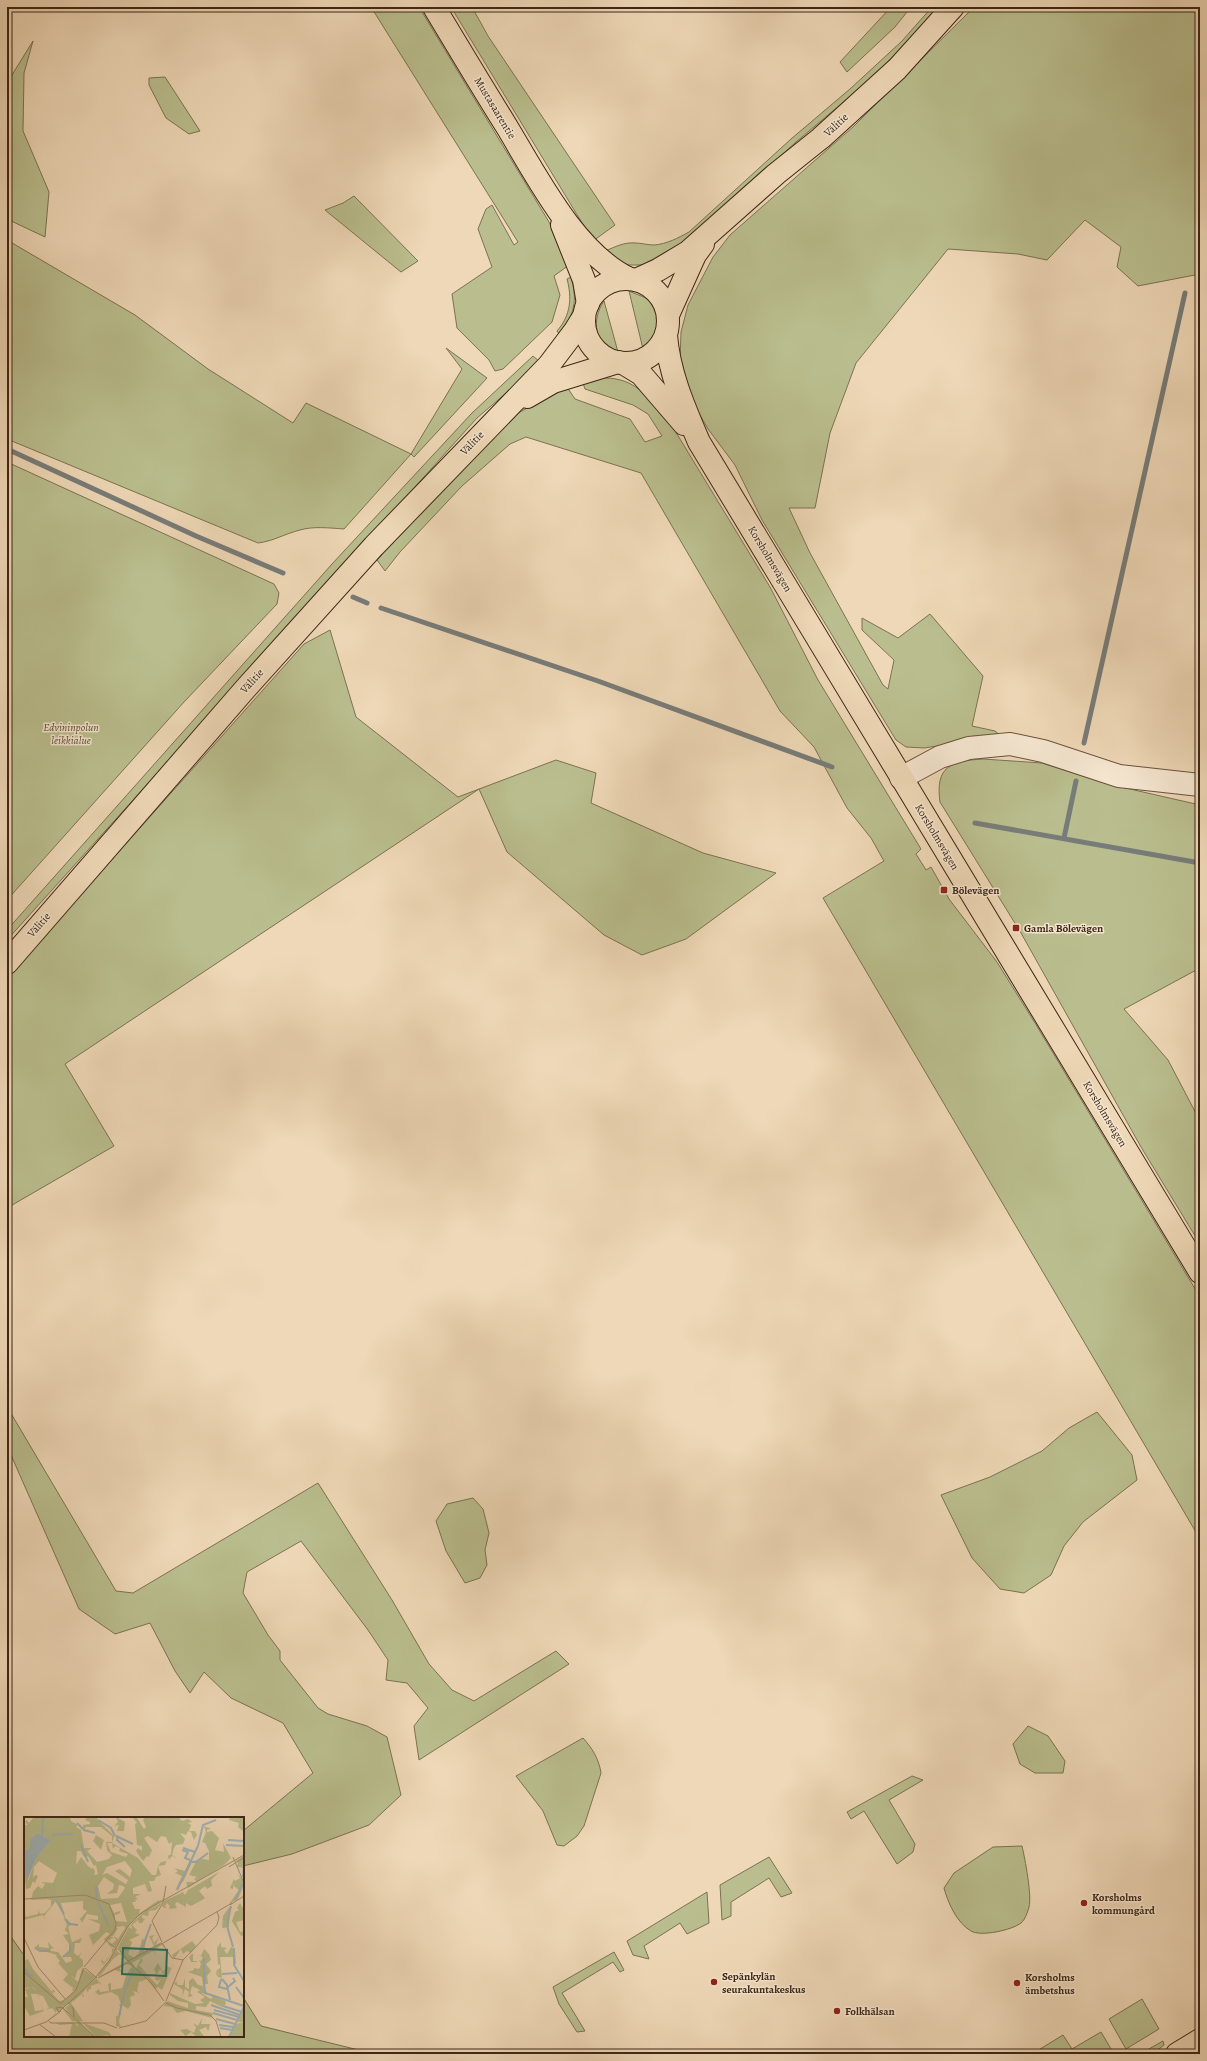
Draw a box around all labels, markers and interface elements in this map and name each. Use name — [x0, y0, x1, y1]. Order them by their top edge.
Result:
street label: Mustasaarentie — [471, 74, 519, 142]
street label: Välitie — [820, 110, 852, 141]
street label: Välitie — [456, 428, 487, 459]
street label: Korsholmsvägen — [744, 523, 796, 595]
street label: Välitie — [236, 665, 267, 697]
park label: Edvininpolun leikkialue — [43, 720, 99, 748]
street label: Korsholmsvägen — [911, 801, 963, 873]
place label: Bölevägen — [952, 883, 999, 898]
marker: Bölevägen — [939, 885, 949, 895]
street label: Välitie — [23, 909, 54, 941]
place label: Gamla Bölevägen — [1024, 921, 1103, 936]
marker: Gamla Bölevägen — [1011, 923, 1021, 933]
street label: Korsholmsvägen — [1079, 1078, 1131, 1150]
inset map — [24, 1817, 244, 2037]
place label: Korsholms kommungård — [1092, 1890, 1155, 1918]
marker: Korsholms kommungård — [1079, 1898, 1089, 1908]
place label: Sepänkylän seurakuntakeskus — [722, 1969, 806, 1997]
place label: Korsholms ämbetshus — [1025, 1970, 1075, 1998]
marker: Sepänkylän seurakuntakeskus — [709, 1977, 719, 1987]
marker: Korsholms ämbetshus — [1012, 1978, 1022, 1988]
place label: Folkhälsan — [845, 2004, 895, 2019]
marker: Folkhälsan — [832, 2006, 842, 2016]

